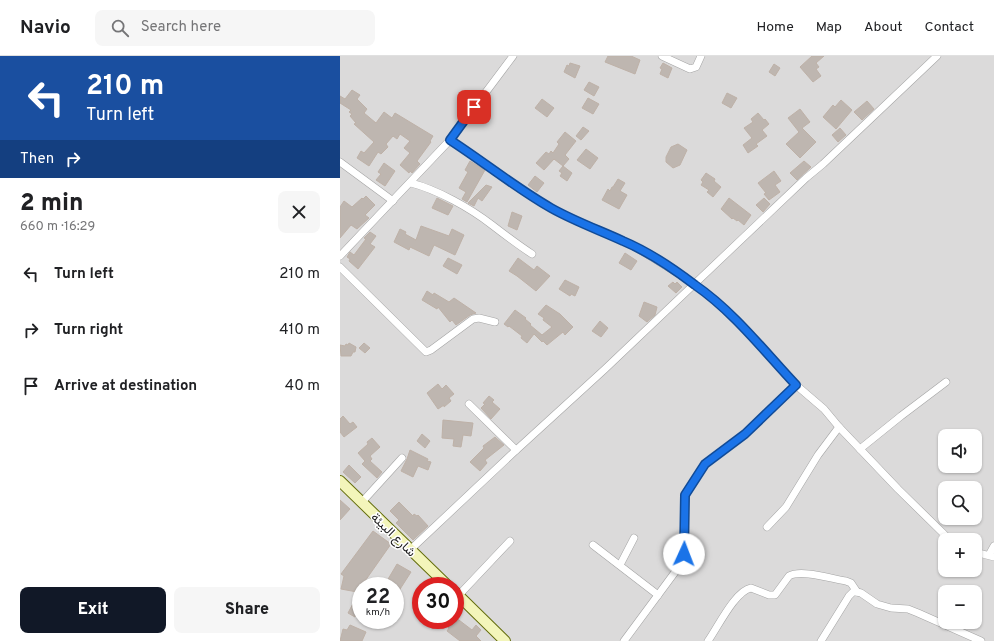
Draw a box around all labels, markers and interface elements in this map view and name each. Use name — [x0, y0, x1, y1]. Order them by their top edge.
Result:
search box — [95, 10, 375, 46]
text: Navio — [20, 16, 71, 40]
icon: search — [109, 17, 131, 39]
text: Search here — [141, 18, 221, 37]
text: Home — [757, 19, 794, 36]
text: Map — [816, 19, 842, 36]
text: About — [864, 19, 903, 36]
text: Contact — [925, 19, 974, 36]
text: 210 m — [86, 69, 164, 105]
icon: left — [20, 72, 72, 124]
pin — [457, 90, 491, 124]
icon: arrive — [463, 96, 485, 118]
text: Turn left — [86, 104, 154, 127]
icon: right — [62, 148, 84, 170]
text: Then — [20, 150, 54, 169]
text: 2 min — [20, 189, 84, 219]
button: close — [278, 191, 320, 233]
text: 660 m · 16:29 — [20, 219, 95, 235]
icon: left — [20, 263, 42, 285]
text: Turn left — [54, 265, 114, 284]
text: 210 m — [279, 265, 320, 284]
icon: right — [20, 319, 42, 341]
text: Turn right — [54, 321, 123, 340]
text: 410 m — [279, 321, 320, 340]
icon: arrive — [20, 375, 42, 397]
text: Arrive at destination — [54, 377, 197, 396]
text: 40 m — [285, 377, 320, 396]
map controls — [938, 429, 982, 629]
button: sound — [938, 429, 982, 473]
button: search — [938, 481, 982, 525]
street label: شارع البيئة — [367, 510, 419, 561]
position arrow — [663, 533, 705, 575]
button: + — [938, 533, 982, 577]
speed limit sign: 30 — [412, 577, 464, 629]
text: 22 — [366, 585, 390, 611]
button: − — [938, 585, 982, 629]
button: Exit — [20, 587, 166, 633]
button: Share — [174, 587, 320, 633]
text: km/h — [366, 606, 390, 619]

